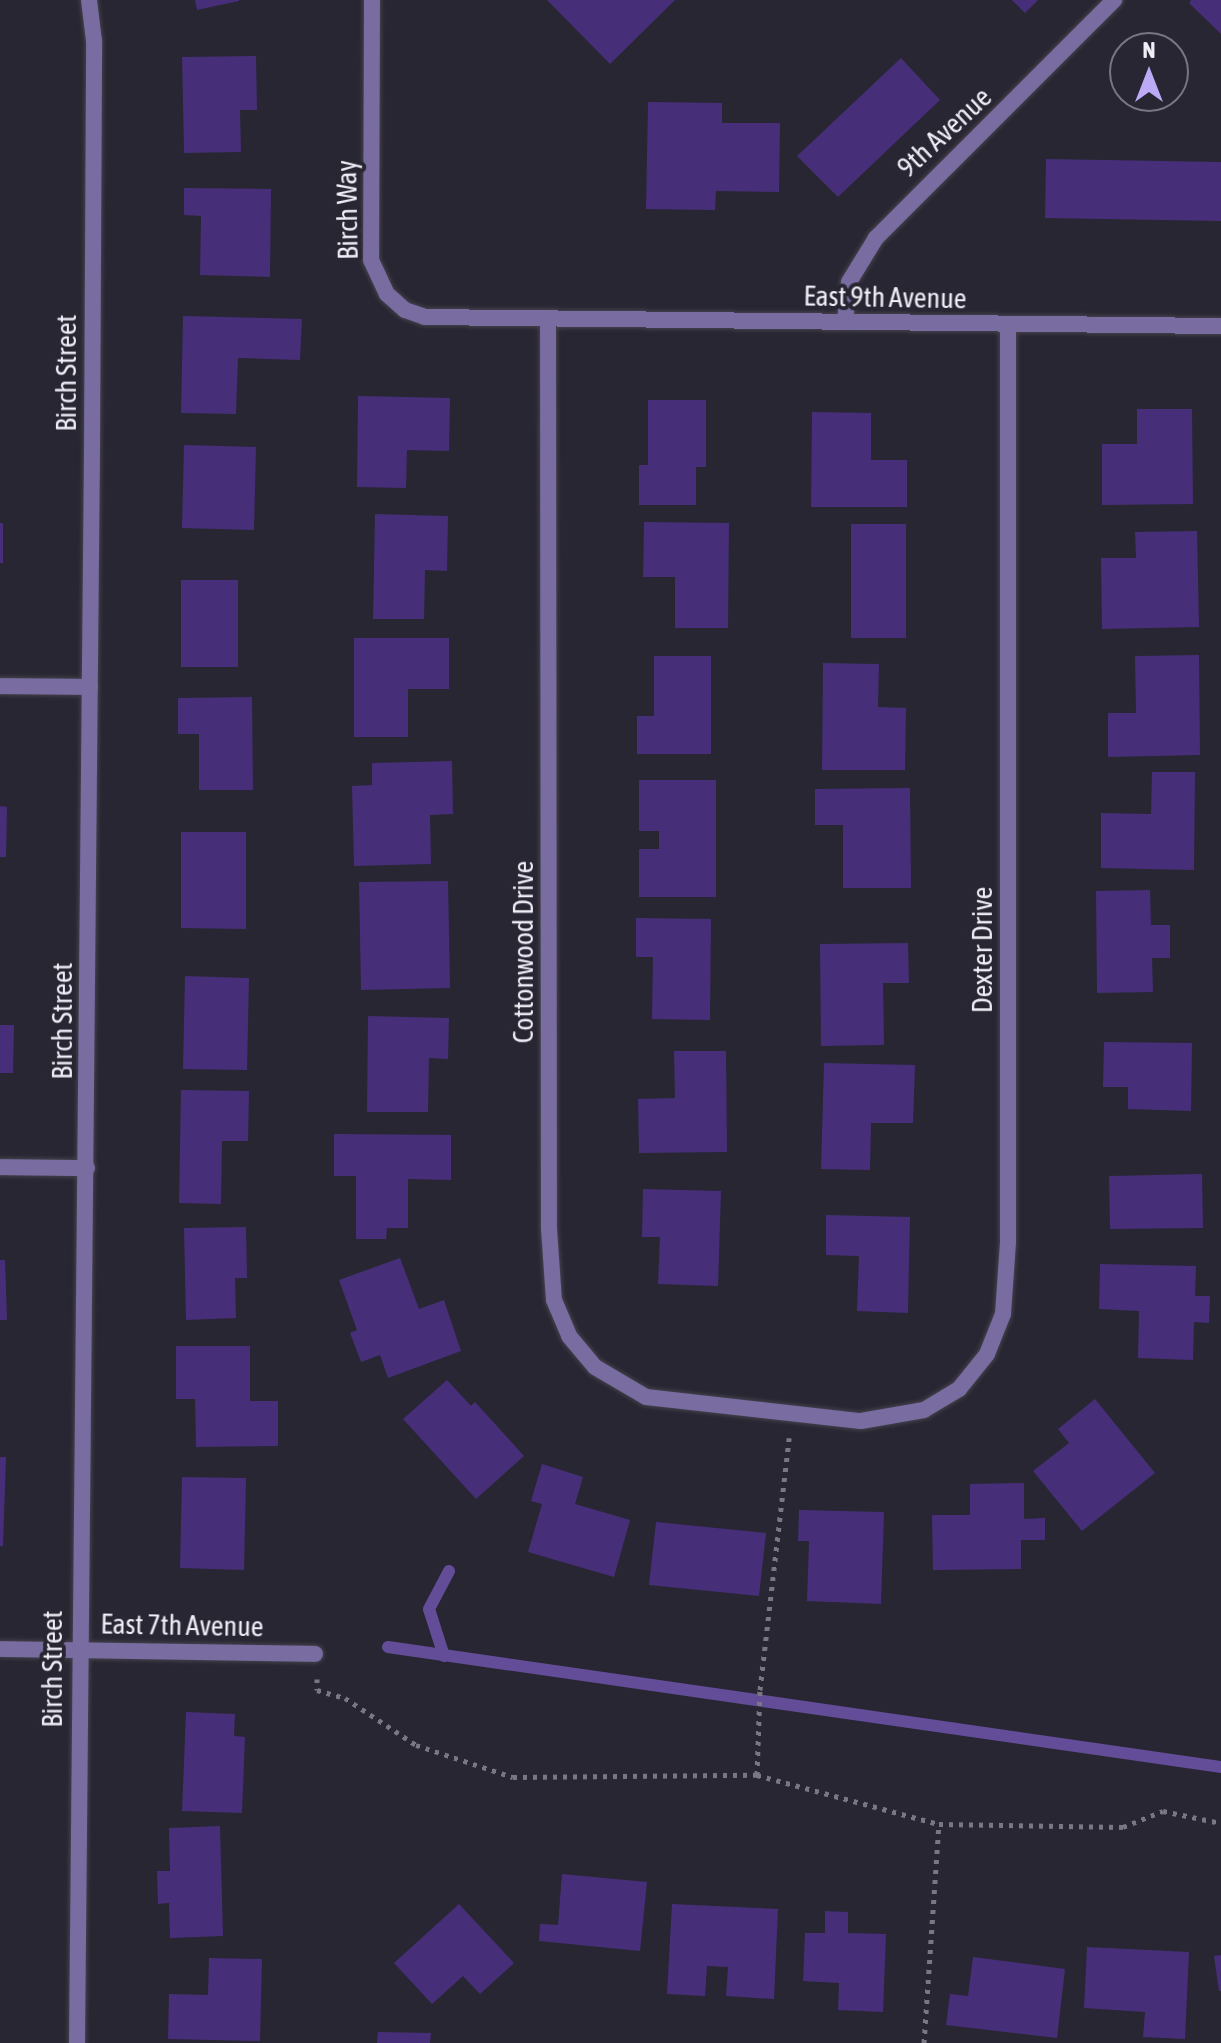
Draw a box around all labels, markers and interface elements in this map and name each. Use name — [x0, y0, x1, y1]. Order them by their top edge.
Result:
north arrow — [1109, 32, 1189, 112]
text: N — [1143, 37, 1155, 63]
street label: 9th Avenue — [890, 80, 998, 184]
street label: Birch Way — [329, 160, 365, 260]
street label: East 9th Avenue — [803, 279, 967, 315]
street label: Birch Street — [49, 314, 83, 432]
street label: Cottonwood Drive — [506, 861, 540, 1043]
street label: Dexter Drive — [965, 887, 999, 1013]
street label: Birch Street — [45, 962, 79, 1080]
street label: East 7th Avenue — [100, 1607, 264, 1643]
street label: Birch Street — [35, 1610, 69, 1728]

